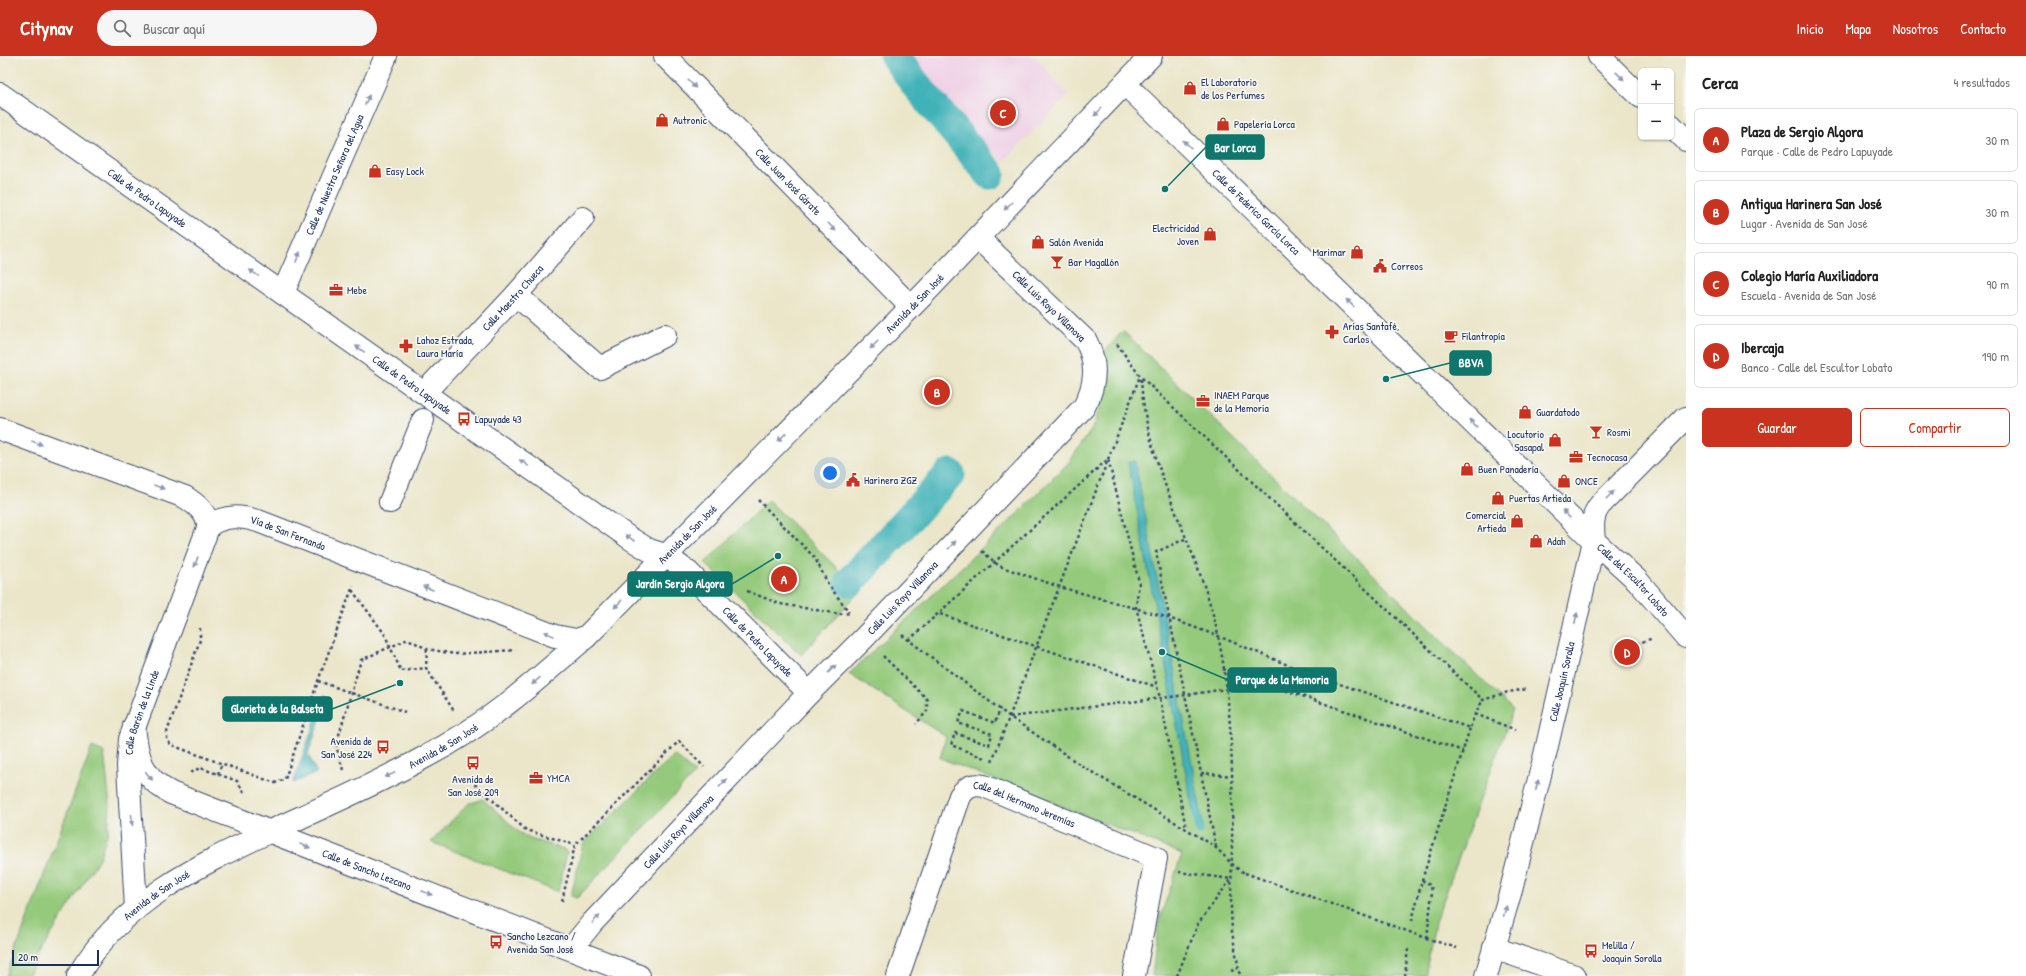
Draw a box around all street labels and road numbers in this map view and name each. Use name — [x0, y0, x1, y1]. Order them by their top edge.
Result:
street label: Calle de Nuestra Señora del Agua — [302, 112, 367, 237]
street label: Calle Juan José Gárate — [752, 145, 825, 219]
street label: Calle de Pedro Lapuyade — [105, 165, 190, 231]
street label: Calle de Federico García Lorca — [1209, 166, 1303, 258]
street label: Calle Maestro Chueca — [479, 261, 547, 334]
street label: Calle Luis Royo Villanova — [1009, 267, 1089, 345]
street label: Avenida de San José — [882, 270, 947, 336]
street label: Calle de Pedro Lapuyade — [370, 352, 455, 418]
street label: Avenida de San José — [655, 501, 720, 567]
street label: Vía de San Fernando — [249, 512, 328, 554]
street label: Calle del Escultor Lobato — [1594, 540, 1673, 620]
street label: Calle Luis Royo Villanova — [864, 557, 941, 638]
street label: Calle de Pedro Lapuyade — [720, 604, 796, 680]
street label: Calle Joaquín Sorolla — [1546, 640, 1578, 723]
street label: Calle Barón de la Linde — [122, 667, 162, 755]
street label: Avenida de San José — [406, 720, 481, 772]
street label: Calle del Hermano Jeremías — [973, 778, 1077, 830]
street label: Calle Luis Royo Villanova — [640, 791, 717, 872]
street label: Calle de Sancho Lezcano — [320, 846, 414, 894]
street label: Avenida de San José — [120, 867, 193, 923]

